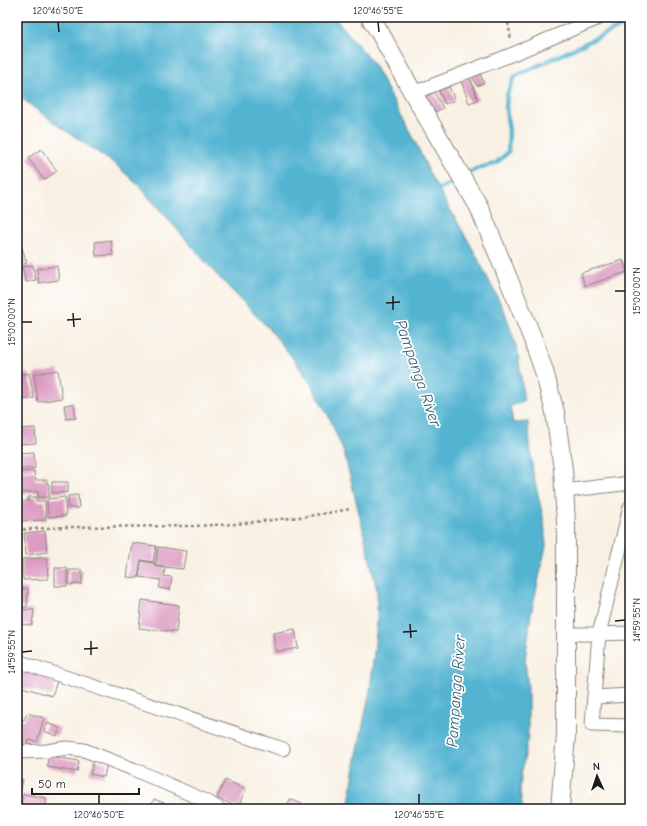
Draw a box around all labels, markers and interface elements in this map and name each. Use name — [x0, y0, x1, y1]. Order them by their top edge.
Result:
text: 120°46'50"E — [33, 5, 83, 17]
text: 120°46'55"E — [353, 5, 403, 17]
text: 15°00'00"N — [631, 267, 643, 315]
text: 15°00'00"N — [6, 298, 18, 346]
water label: Pampanga River — [391, 317, 445, 430]
text: 14°59'55"N — [631, 598, 643, 642]
text: 14°59'55"N — [6, 630, 18, 674]
water label: Pampanga River — [443, 634, 469, 748]
north arrow — [577, 756, 617, 796]
text: N — [593, 760, 600, 773]
scale bar — [32, 770, 139, 796]
text: 50 m — [38, 777, 66, 791]
text: 120°46'50"E — [74, 809, 124, 821]
text: 120°46'55"E — [394, 809, 444, 821]

